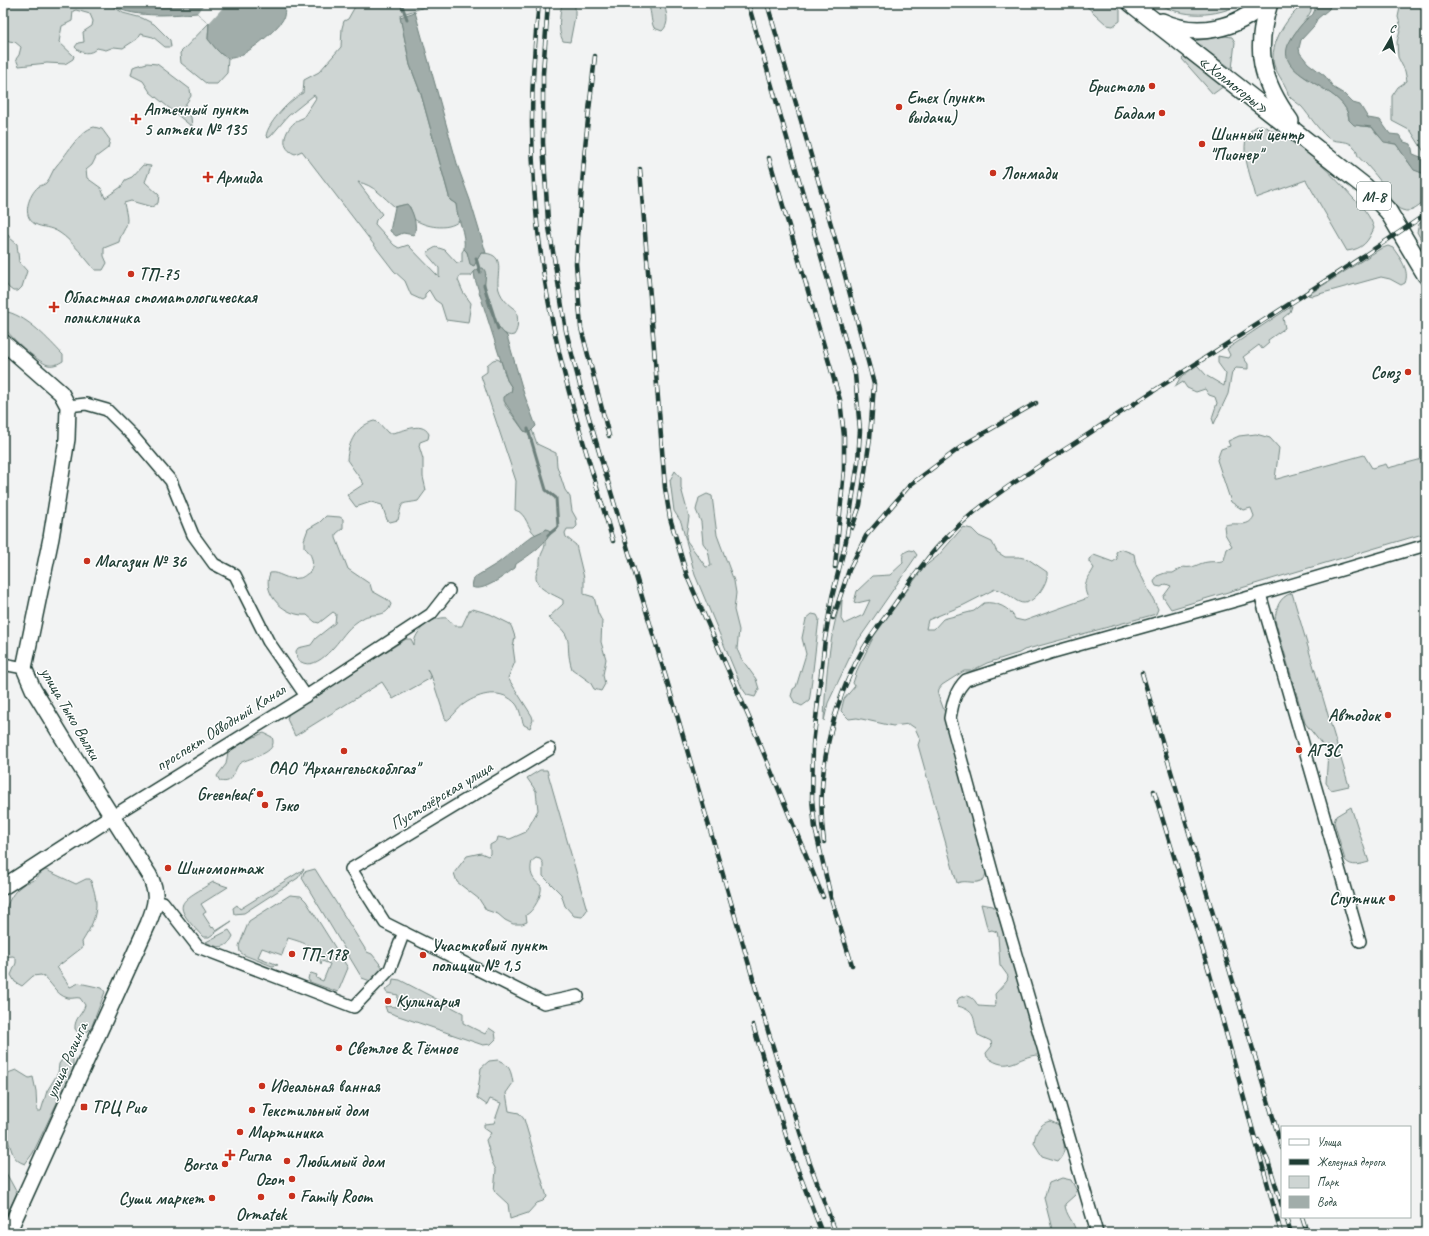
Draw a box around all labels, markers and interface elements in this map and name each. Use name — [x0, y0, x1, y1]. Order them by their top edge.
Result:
north arrow — [1371, 18, 1411, 58]
text: С — [1389, 21, 1398, 36]
street label: «Холмогоры» — [1194, 50, 1273, 119]
place label: Бристоль — [1087, 76, 1146, 97]
marker: Бристоль — [1147, 81, 1157, 91]
place label: Emex (пункт выдачи) — [907, 87, 985, 128]
place label: Аптечный пункт 5 аптеки № 135 — [144, 99, 249, 140]
marker: Emex (пункт выдачи) — [894, 102, 904, 112]
place label: Бадам — [1113, 103, 1155, 124]
marker: Бадам — [1157, 108, 1167, 118]
marker: Аптечный пункт 5 аптеки № 135 — [131, 114, 141, 124]
place label: Шинный центр "Пионер" — [1210, 124, 1305, 165]
marker: Шинный центр "Пионер" — [1197, 139, 1207, 149]
place label: Лонмади — [1001, 163, 1058, 184]
place label: Армида — [216, 167, 264, 188]
marker: Лонмади — [988, 168, 998, 178]
marker: Армида — [203, 172, 213, 182]
road number: М-8 — [1357, 182, 1391, 210]
place label: ТП-75 — [139, 264, 180, 285]
marker: ТП-75 — [126, 269, 136, 279]
place label: Областная стоматологическая поликлиника — [63, 287, 258, 328]
marker: Областная стоматологическая поликлиника — [48, 301, 60, 313]
place label: Союз — [1371, 362, 1401, 384]
marker: Союз — [1403, 367, 1413, 377]
place label: Магазин № 36 — [95, 551, 187, 573]
marker: Магазин № 36 — [82, 556, 92, 566]
street label: улица Тыко Вылки — [35, 662, 106, 765]
street label: проспект Обводный Канал — [152, 679, 290, 776]
place label: Автодок — [1328, 705, 1382, 726]
marker: Автодок — [1383, 710, 1393, 720]
place label: АГЗС — [1307, 740, 1343, 761]
marker: АГЗС — [1294, 745, 1304, 755]
marker: ОАО "Архангельскоблгаз" — [339, 746, 349, 756]
street label: Пустозёрская улица — [386, 756, 497, 834]
place label: ОАО "Архангельскоблгаз" — [269, 758, 423, 779]
place label: Greenleaf — [197, 784, 256, 805]
marker: Greenleaf — [255, 789, 265, 799]
place label: Тэко — [273, 795, 300, 816]
marker: Тэко — [260, 800, 270, 810]
place label: Шиномонтаж — [176, 858, 264, 879]
marker: Шиномонтаж — [163, 863, 173, 873]
place label: Спутник — [1329, 888, 1386, 909]
marker: Спутник — [1387, 893, 1397, 903]
place label: Участковый пункт полиции № 1,5 — [431, 935, 548, 976]
place label: ТП-178 — [300, 944, 350, 965]
marker: ТП-178 — [287, 949, 297, 959]
marker: Участковый пункт полиции № 1,5 — [418, 950, 428, 960]
place label: Кулинария — [396, 991, 460, 1012]
marker: Кулинария — [383, 996, 393, 1006]
street label: улица Розинга — [40, 1017, 93, 1102]
place label: Светлое & Тёмное — [347, 1038, 458, 1059]
marker: Светлое & Тёмное — [334, 1043, 344, 1053]
place label: Идеальная ванная — [270, 1076, 380, 1097]
marker: Идеальная ванная — [257, 1081, 267, 1091]
place label: ТРЦ Рио — [92, 1097, 148, 1118]
place label: Текстильный дом — [260, 1100, 369, 1121]
marker: ТРЦ Рио — [79, 1102, 89, 1112]
marker: Текстильный дом — [247, 1105, 257, 1115]
place label: Мартиника — [248, 1122, 324, 1143]
legend — [1281, 1126, 1411, 1218]
marker: Мартиника — [235, 1127, 245, 1137]
text: Улица — [1317, 1134, 1342, 1150]
place label: Ригла — [238, 1145, 273, 1166]
marker: Ригла — [225, 1150, 235, 1160]
place label: Любимый дом — [295, 1151, 385, 1172]
place label: Borsa — [183, 1154, 219, 1175]
text: Железная дорога — [1317, 1154, 1386, 1170]
marker: Любимый дом — [282, 1156, 292, 1166]
marker: Borsa — [220, 1159, 230, 1169]
place label: Ozon — [256, 1169, 285, 1190]
marker: Ozon — [287, 1174, 297, 1184]
text: Парк — [1317, 1174, 1340, 1190]
place label: Family Room — [300, 1186, 373, 1207]
place label: Суши маркет — [119, 1188, 205, 1209]
marker: Family Room — [287, 1191, 297, 1201]
marker: Ormatek — [256, 1192, 266, 1202]
marker: Суши маркет — [207, 1193, 217, 1203]
text: Вода — [1317, 1194, 1338, 1210]
place label: Ormatek — [236, 1204, 288, 1225]

